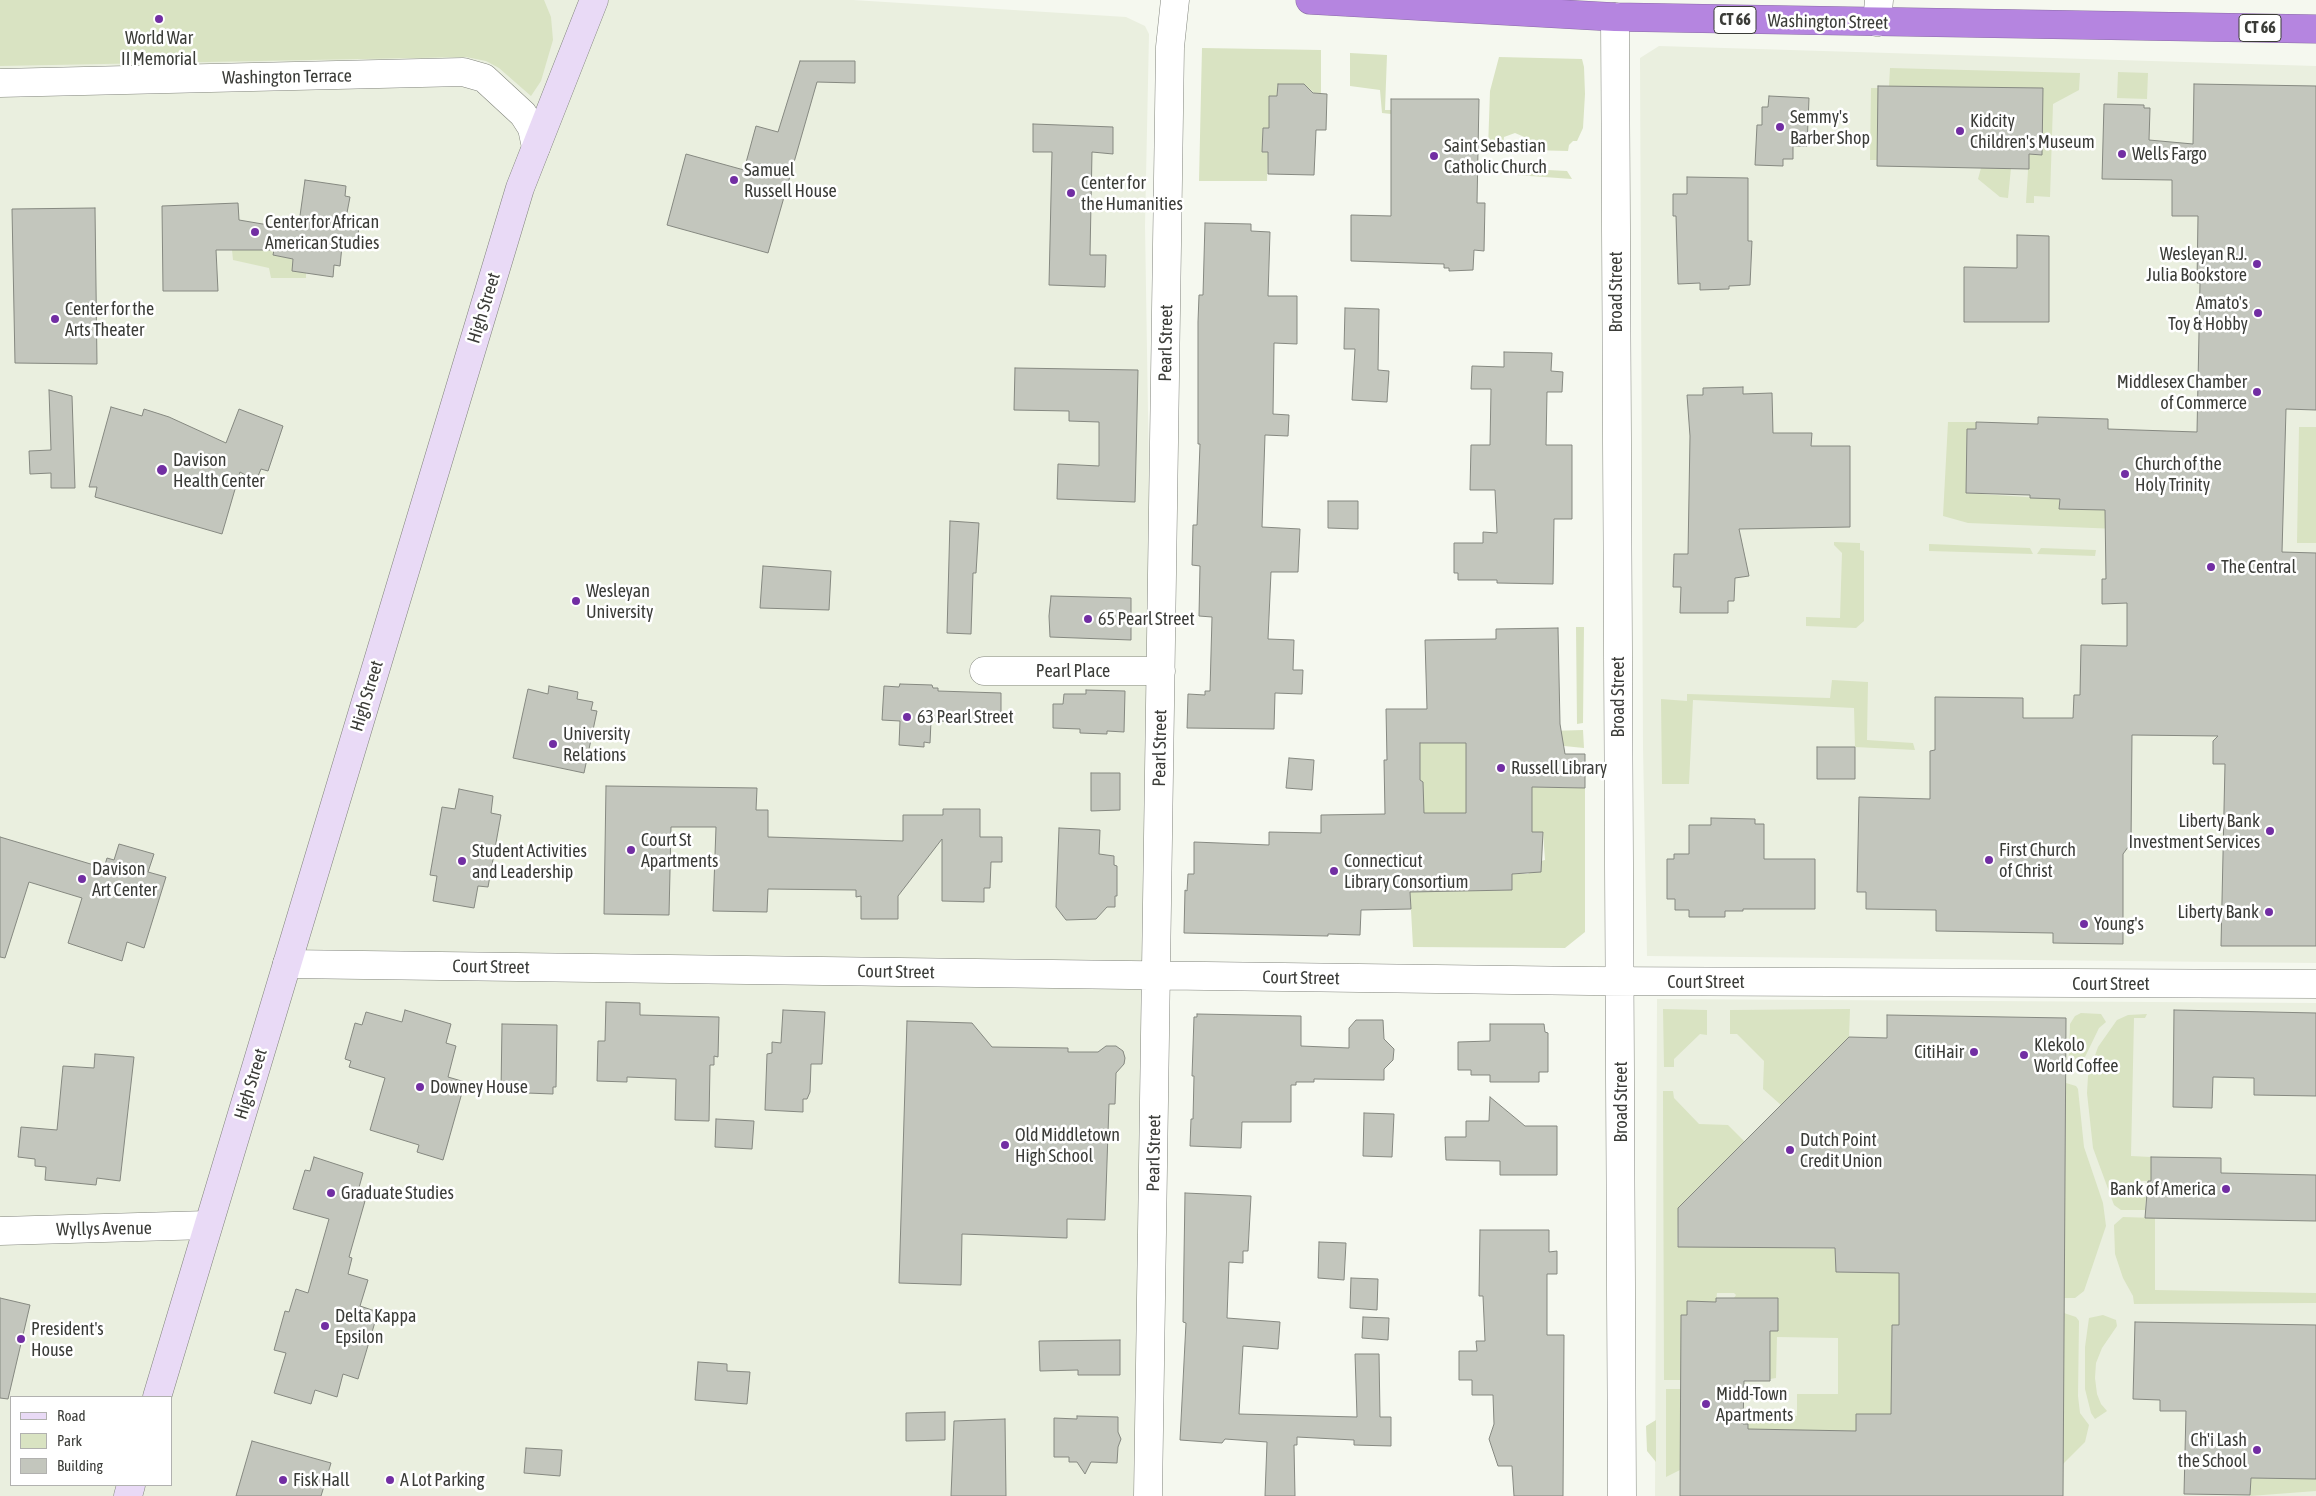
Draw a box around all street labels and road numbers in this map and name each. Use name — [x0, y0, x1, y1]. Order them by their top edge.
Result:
road number: CT 66 — [1714, 6, 1756, 34]
street label: Washington Street — [1767, 10, 1889, 34]
road number: CT 66 — [2239, 14, 2281, 42]
street label: Washington Terrace — [222, 65, 352, 89]
street label: Broad Street — [1605, 251, 1627, 333]
street label: High Street — [463, 270, 505, 346]
street label: Pearl Street — [1155, 304, 1177, 382]
street label: Broad Street — [1607, 656, 1629, 738]
street label: High Street — [346, 658, 388, 734]
street label: Pearl Place — [1036, 660, 1110, 682]
street label: Pearl Street — [1149, 709, 1171, 787]
street label: Court Street — [452, 956, 530, 978]
street label: Court Street — [857, 961, 935, 983]
street label: Court Street — [1262, 967, 1340, 989]
street label: Court Street — [1667, 971, 1745, 993]
street label: Court Street — [2072, 973, 2150, 995]
street label: High Street — [230, 1046, 272, 1122]
street label: Broad Street — [1610, 1061, 1632, 1143]
street label: Pearl Street — [1143, 1114, 1165, 1192]
street label: Wyllys Avenue — [56, 1217, 152, 1241]

